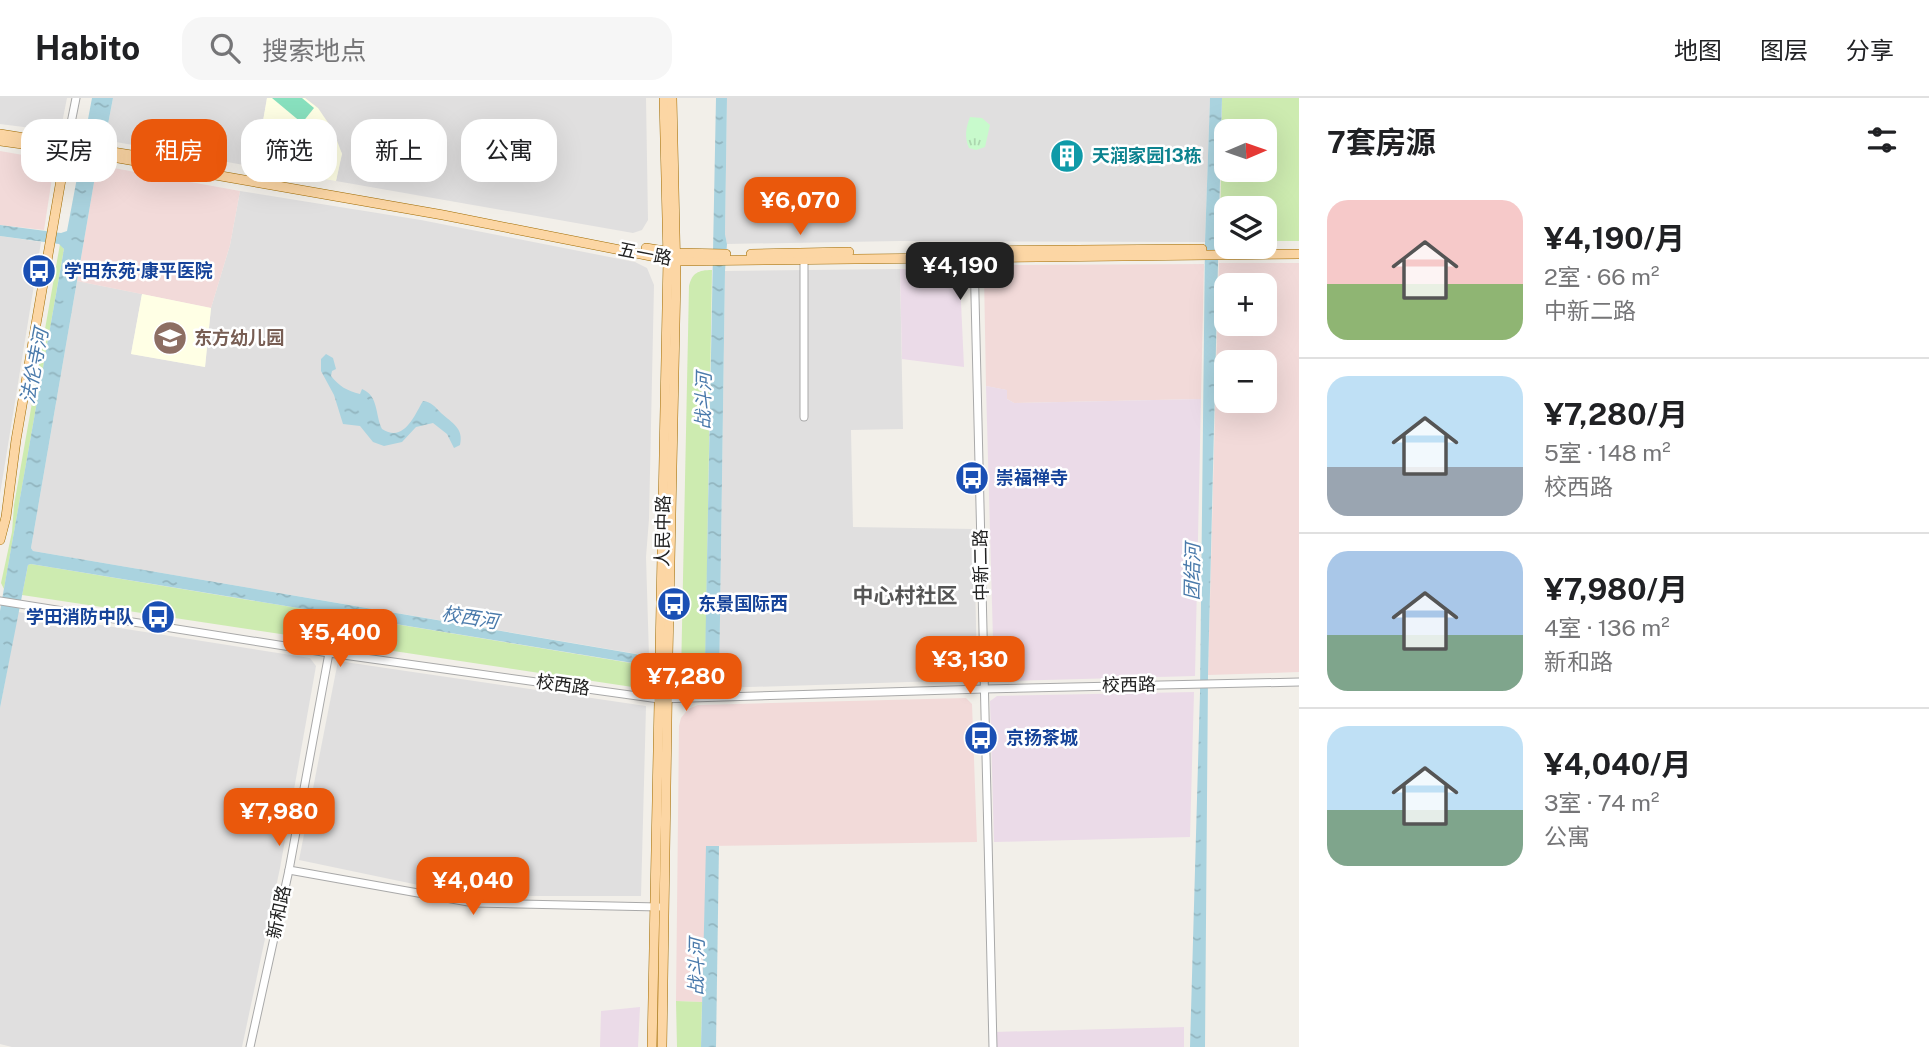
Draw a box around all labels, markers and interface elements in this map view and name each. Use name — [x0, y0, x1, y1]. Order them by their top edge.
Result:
search box — [182, 17, 672, 80]
text: Habito — [35, 29, 140, 67]
icon: search — [206, 29, 244, 67]
text: 搜索地点 — [262, 35, 366, 66]
text: 地图 — [1674, 36, 1722, 64]
text: 图层 — [1760, 36, 1808, 64]
text: 分享 — [1846, 36, 1894, 64]
chip: 买房 — [21, 119, 117, 182]
chip: 租房 — [131, 119, 227, 182]
chip: 筛选 — [241, 119, 337, 182]
chip: 新上 — [351, 119, 447, 182]
chip: 公寓 — [461, 119, 557, 182]
north arrow — [1214, 119, 1278, 182]
map controls — [1214, 119, 1277, 413]
icon: filters — [1863, 121, 1901, 159]
text: 7套房源 — [1327, 124, 1436, 160]
building icon: 天润家园13栋 — [1048, 137, 1086, 175]
place label: 天润家园13栋 — [1092, 145, 1202, 166]
pin: ¥6,070 — [743, 178, 857, 237]
text: ¥6,070 — [760, 186, 840, 213]
button: layers — [1214, 196, 1277, 259]
text: ¥4,190/月 — [1544, 220, 1685, 256]
icon: home — [1383, 228, 1467, 312]
street label: 五一路 — [617, 238, 674, 269]
pin: ¥4,190 — [903, 242, 1017, 302]
text: ¥4,190 — [922, 251, 998, 278]
bus stop icon: 学田东苑·康平医院 — [20, 252, 58, 290]
place label: 学田东苑·康平医院 — [64, 260, 213, 281]
text: 2室 · 66 m² — [1544, 263, 1659, 290]
button: + — [1214, 273, 1277, 336]
text: 中新二路 — [1544, 297, 1636, 324]
school or university icon: 东方幼儿园 — [151, 319, 189, 357]
water label: 法伦寺河 — [16, 323, 53, 405]
place label: 东方幼儿园 — [194, 327, 284, 348]
button: − — [1214, 350, 1277, 413]
water label: 战斗河 — [692, 368, 715, 430]
text: ¥7,280/月 — [1544, 396, 1688, 432]
icon: home — [1383, 404, 1467, 488]
text: 5室 · 148 m² — [1544, 439, 1671, 466]
bus stop icon: 崇福禅寺 — [953, 459, 991, 497]
place label: 崇福禅寺 — [996, 467, 1068, 488]
text: 校西路 — [1544, 473, 1613, 500]
street label: 人民中路 — [651, 495, 674, 567]
street label: 中新二路 — [969, 529, 992, 601]
water label: 团结河 — [1181, 539, 1204, 601]
text: ¥7,980/月 — [1544, 571, 1688, 607]
icon: home — [1383, 579, 1467, 663]
district label: 中心村社区 — [853, 583, 958, 608]
bus stop icon: 东景国际西 — [655, 585, 693, 623]
place label: 东景国际西 — [698, 593, 788, 614]
bus stop icon: 学田消防中队 — [139, 598, 177, 636]
water label: 校西河 — [440, 602, 504, 633]
place label: 学田消防中队 — [26, 606, 134, 627]
pin: ¥5,400 — [283, 610, 397, 669]
text: 4室 · 136 m² — [1544, 614, 1670, 641]
text: ¥5,400 — [299, 618, 381, 645]
pin: ¥3,130 — [913, 636, 1027, 696]
text: ¥3,130 — [932, 645, 1008, 672]
text: 新和路 — [1544, 648, 1613, 675]
pin: ¥7,280 — [629, 654, 743, 713]
text: ¥7,280 — [647, 662, 725, 689]
street label: 校西路 — [535, 670, 591, 699]
street label: 校西路 — [1102, 674, 1156, 695]
bus stop icon: 京扬茶城 — [962, 719, 1000, 757]
place label: 京扬茶城 — [1006, 727, 1078, 748]
text: ¥4,040/月 — [1544, 746, 1691, 782]
icon: home — [1383, 754, 1467, 838]
pin: ¥7,980 — [222, 788, 336, 848]
text: 3室 · 74 m² — [1544, 789, 1659, 816]
text: ¥7,980 — [240, 797, 318, 824]
text: 公寓 — [1544, 823, 1590, 850]
pin: ¥4,040 — [416, 858, 530, 917]
text: ¥4,040 — [432, 866, 514, 893]
street label: 新和路 — [263, 883, 294, 940]
water label: 战斗河 — [685, 934, 708, 996]

